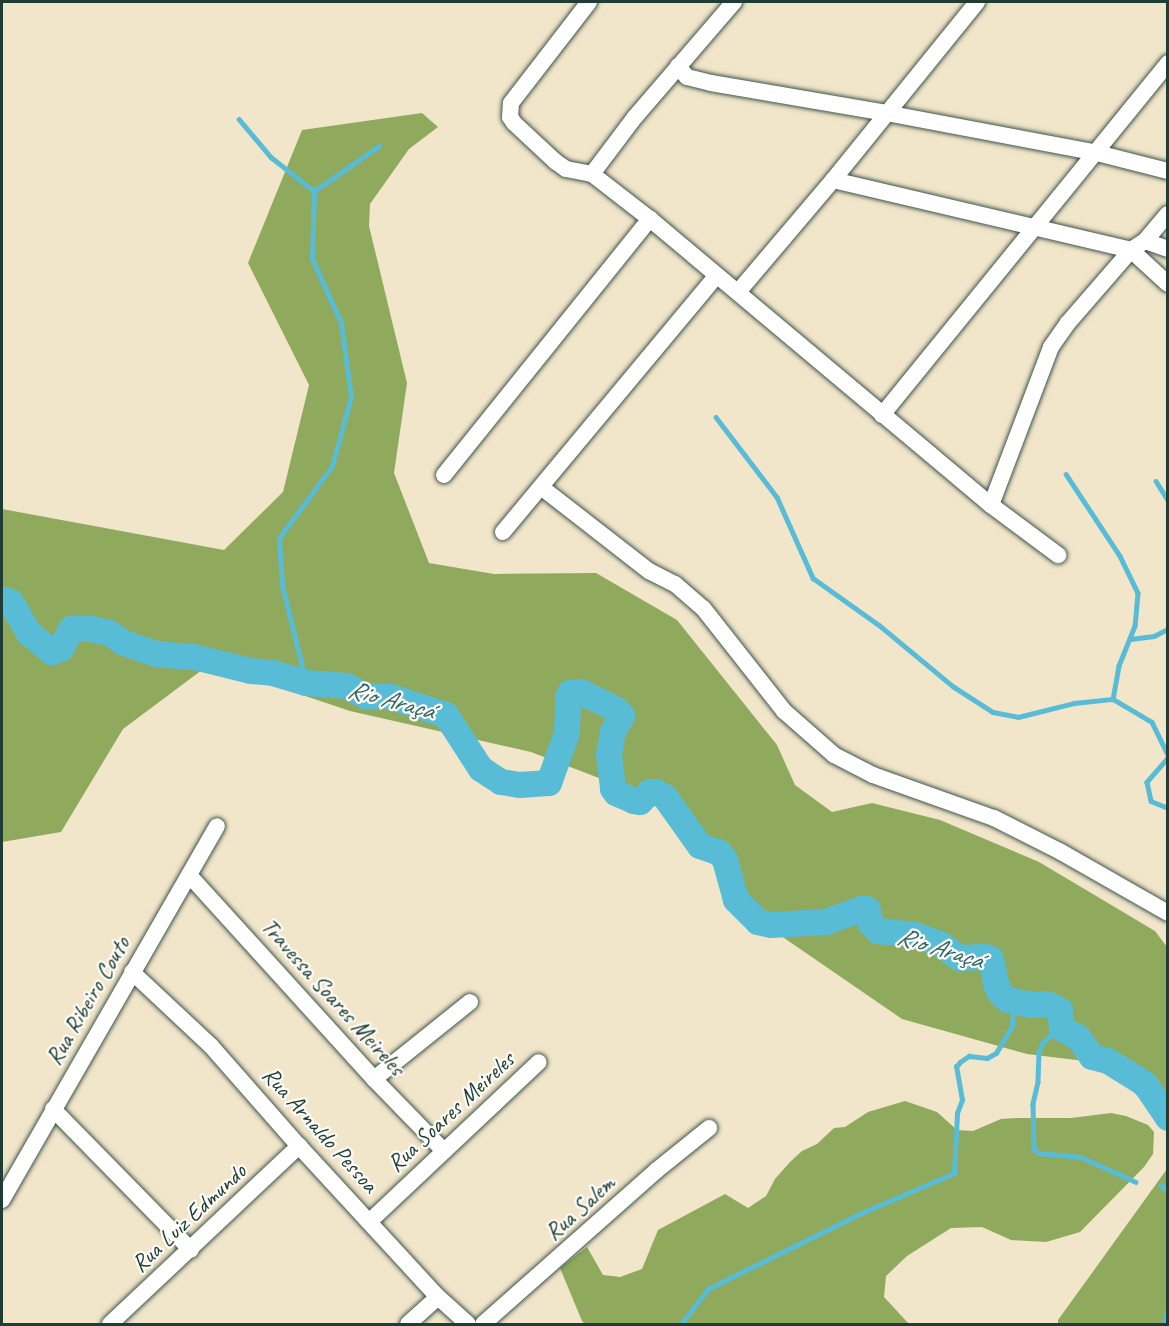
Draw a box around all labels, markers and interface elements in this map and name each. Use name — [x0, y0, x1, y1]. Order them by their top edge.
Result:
water label: Rio Araçá — [344, 674, 438, 726]
street label: Travessa Soares Meireles — [255, 912, 411, 1082]
water label: Rio Araçá — [893, 920, 987, 976]
street label: Rua Ribeiro Couto — [39, 931, 137, 1071]
street label: Rua Soares Meireles — [382, 1046, 520, 1178]
street label: Rua Arnaldo Pessoa — [256, 1061, 384, 1199]
street label: Rua Luiz Edmundo — [125, 1157, 253, 1279]
street label: Rua Salem — [539, 1169, 621, 1247]

